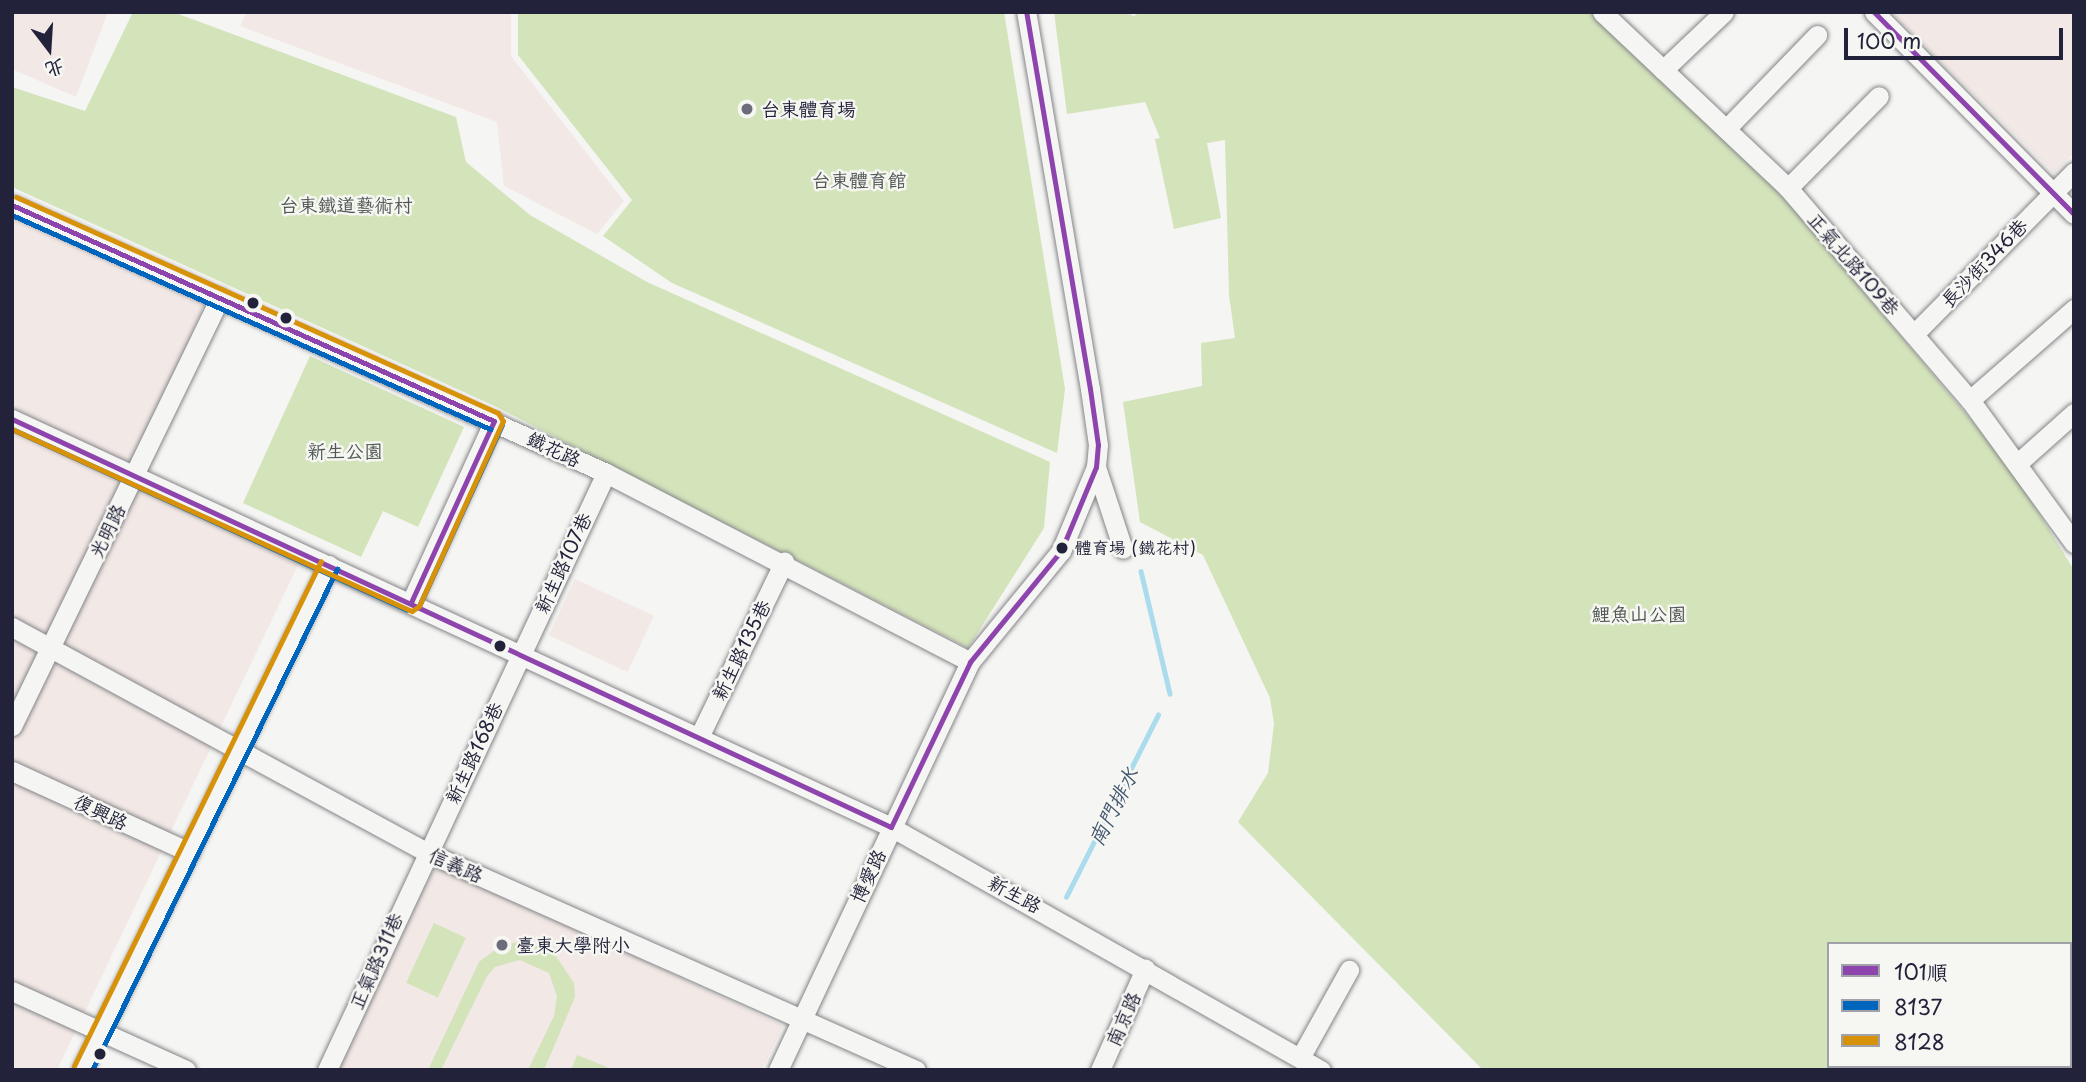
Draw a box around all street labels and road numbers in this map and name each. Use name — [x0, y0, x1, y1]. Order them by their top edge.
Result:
street label: 正氣北路109巷 — [1803, 208, 1905, 320]
street label: 長沙街346巷 — [1936, 214, 2032, 312]
street label: 鐵花路 — [523, 427, 585, 471]
street label: 光明路 — [84, 500, 130, 562]
street label: 新生路107巷 — [530, 509, 596, 617]
street label: 新生路135巷 — [707, 596, 775, 704]
street label: 新生路168巷 — [441, 699, 507, 807]
street label: 復興路 — [70, 790, 132, 834]
street label: 信義路 — [425, 843, 487, 887]
street label: 博愛路 — [846, 845, 890, 907]
street label: 新生路 — [984, 871, 1046, 917]
street label: 正氣路311巷 — [345, 909, 407, 1013]
street label: 南京路 — [1101, 988, 1145, 1050]

